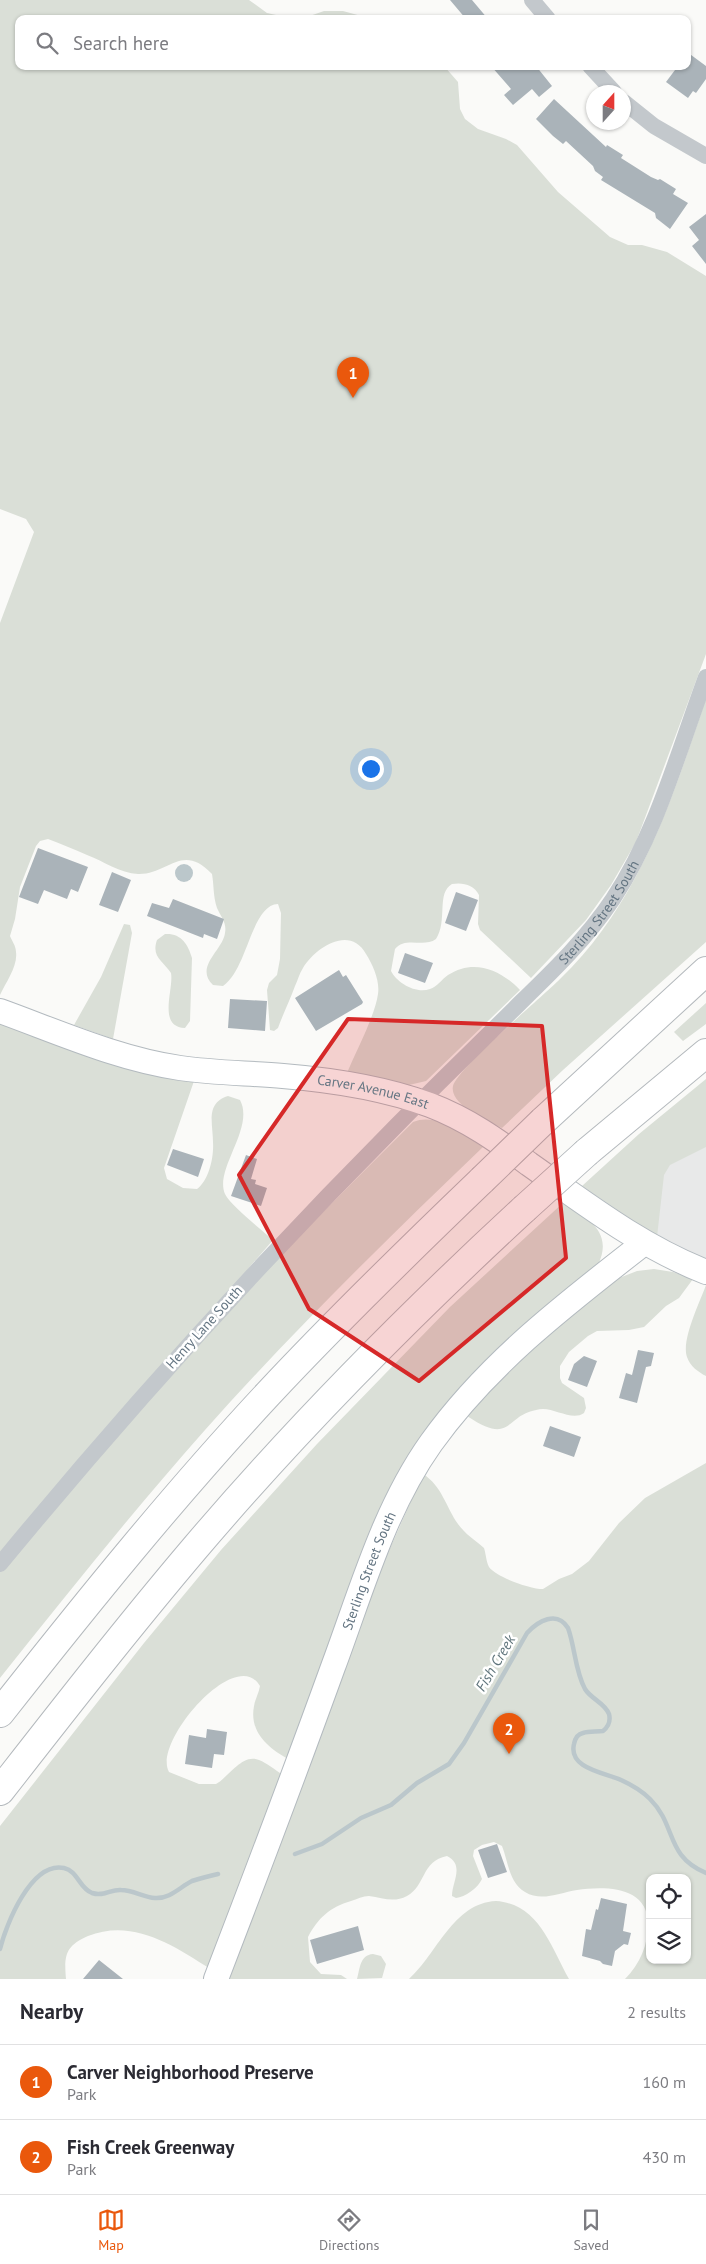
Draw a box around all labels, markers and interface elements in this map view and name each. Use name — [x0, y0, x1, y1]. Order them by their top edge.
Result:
search box — [15, 15, 691, 70]
icon: search — [33, 29, 61, 57]
text: Search here — [73, 31, 169, 55]
north arrow — [586, 85, 631, 130]
pin: 1 — [337, 357, 369, 398]
your location — [358, 756, 384, 782]
street label: Sterling Street South — [555, 857, 643, 968]
street label: Carver Avenue East — [316, 1071, 432, 1113]
street label: Henry Lane South — [162, 1282, 246, 1372]
street label: Sterling Street South — [338, 1509, 400, 1632]
water label: Fish Creek — [471, 1630, 520, 1695]
pin: 2 — [493, 1713, 525, 1754]
map controls — [646, 1874, 691, 1964]
button: locate — [646, 1874, 691, 1919]
button: layers — [646, 1919, 691, 1964]
text: Nearby — [20, 1998, 83, 2025]
text: 2 results — [627, 2002, 686, 2022]
text: Carver Neighborhood Preserve — [67, 2060, 314, 2084]
text: 1 — [31, 2072, 41, 2092]
text: 160 m — [643, 2072, 686, 2092]
text: Park — [67, 2084, 96, 2104]
text: Fish Creek Greenway — [67, 2135, 234, 2159]
text: 2 — [31, 2147, 41, 2167]
text: 430 m — [643, 2147, 686, 2167]
text: Park — [67, 2159, 96, 2179]
tab: Map — [97, 2206, 125, 2254]
tab: Directions — [319, 2206, 379, 2254]
tab: Saved — [573, 2206, 609, 2254]

